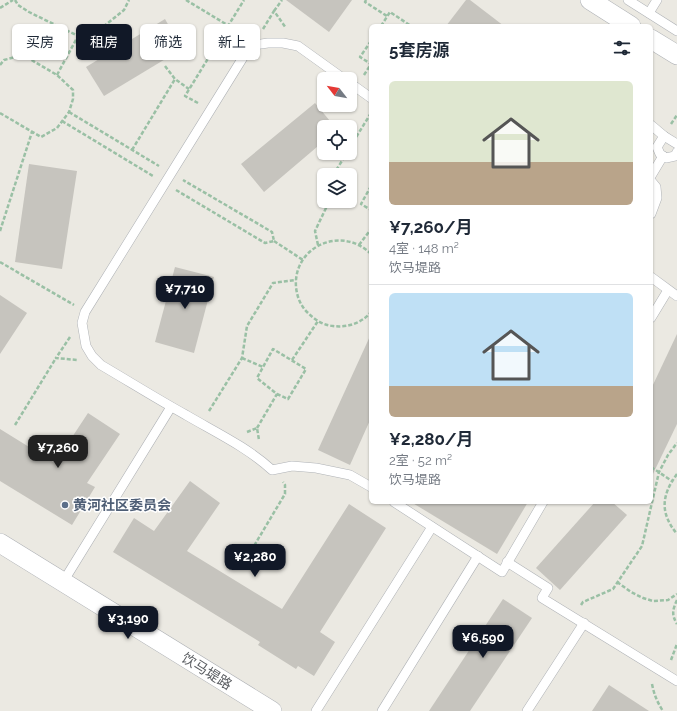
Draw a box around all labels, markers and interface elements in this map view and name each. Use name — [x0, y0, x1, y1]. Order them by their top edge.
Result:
chip: 买房 — [12, 24, 68, 60]
chip: 租房 — [76, 24, 132, 60]
chip: 筛选 — [140, 24, 196, 60]
chip: 新上 — [204, 24, 260, 60]
icon: filters — [611, 37, 633, 59]
text: 5套房源 — [389, 40, 449, 60]
north arrow — [317, 72, 357, 112]
map controls — [317, 72, 357, 208]
icon: home — [475, 107, 547, 179]
button: locate — [317, 120, 357, 160]
button: layers — [317, 168, 357, 208]
text: ¥7,260/月 — [389, 217, 473, 237]
text: 4室 · 148 m² — [389, 241, 459, 256]
text: 饮马堤路 — [389, 260, 441, 275]
pin: ¥7,710 — [152, 276, 218, 310]
text: ¥7,710 — [165, 281, 205, 296]
icon: home — [475, 319, 547, 391]
text: ¥2,280/月 — [389, 429, 474, 449]
pin: ¥7,260 — [25, 435, 91, 469]
text: ¥7,260 — [37, 440, 79, 455]
text: 2室 · 52 m² — [389, 453, 452, 468]
text: 饮马堤路 — [389, 472, 441, 487]
place label: 黄河社区委员会 — [73, 497, 171, 513]
marker: 黄河社区委员会 — [60, 500, 70, 510]
pin: ¥2,280 — [222, 544, 288, 578]
text: ¥2,280 — [234, 549, 276, 564]
pin: ¥3,190 — [95, 606, 161, 640]
text: ¥3,190 — [107, 611, 149, 626]
pin: ¥6,590 — [450, 625, 516, 659]
text: ¥6,590 — [461, 630, 505, 645]
street label: 饮马堤路 — [179, 649, 235, 693]

